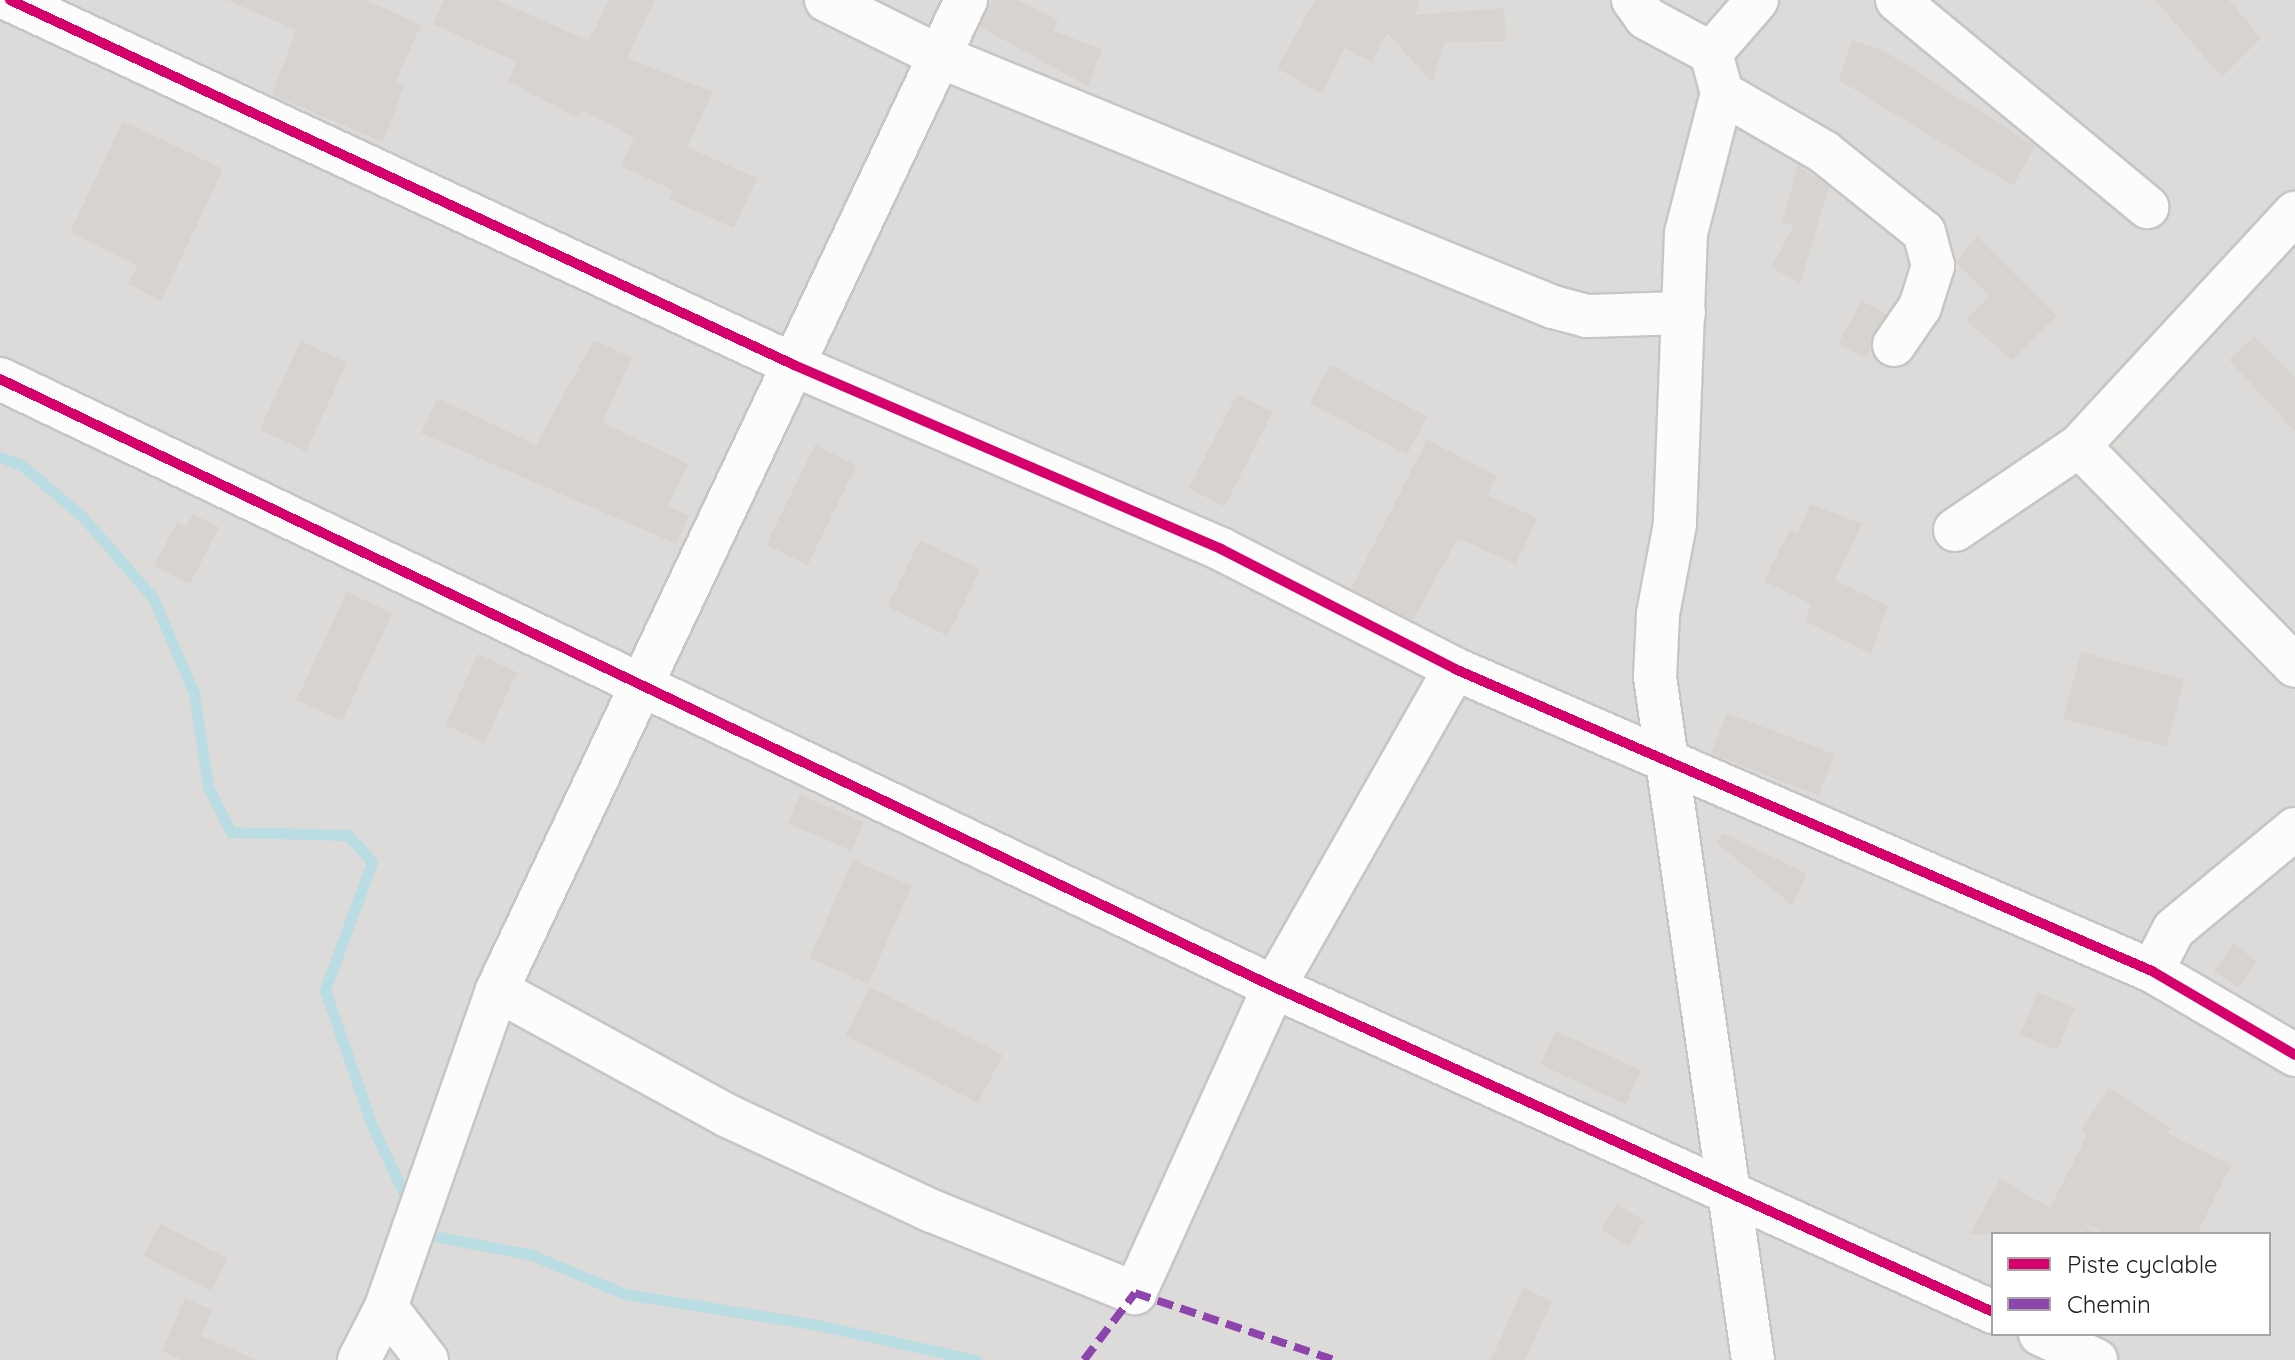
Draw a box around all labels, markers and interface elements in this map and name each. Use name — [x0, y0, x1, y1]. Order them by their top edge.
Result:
legend — [1991, 1232, 2271, 1336]
text: Piste cyclable — [2067, 1249, 2218, 1279]
text: Chemin — [2067, 1289, 2151, 1319]

